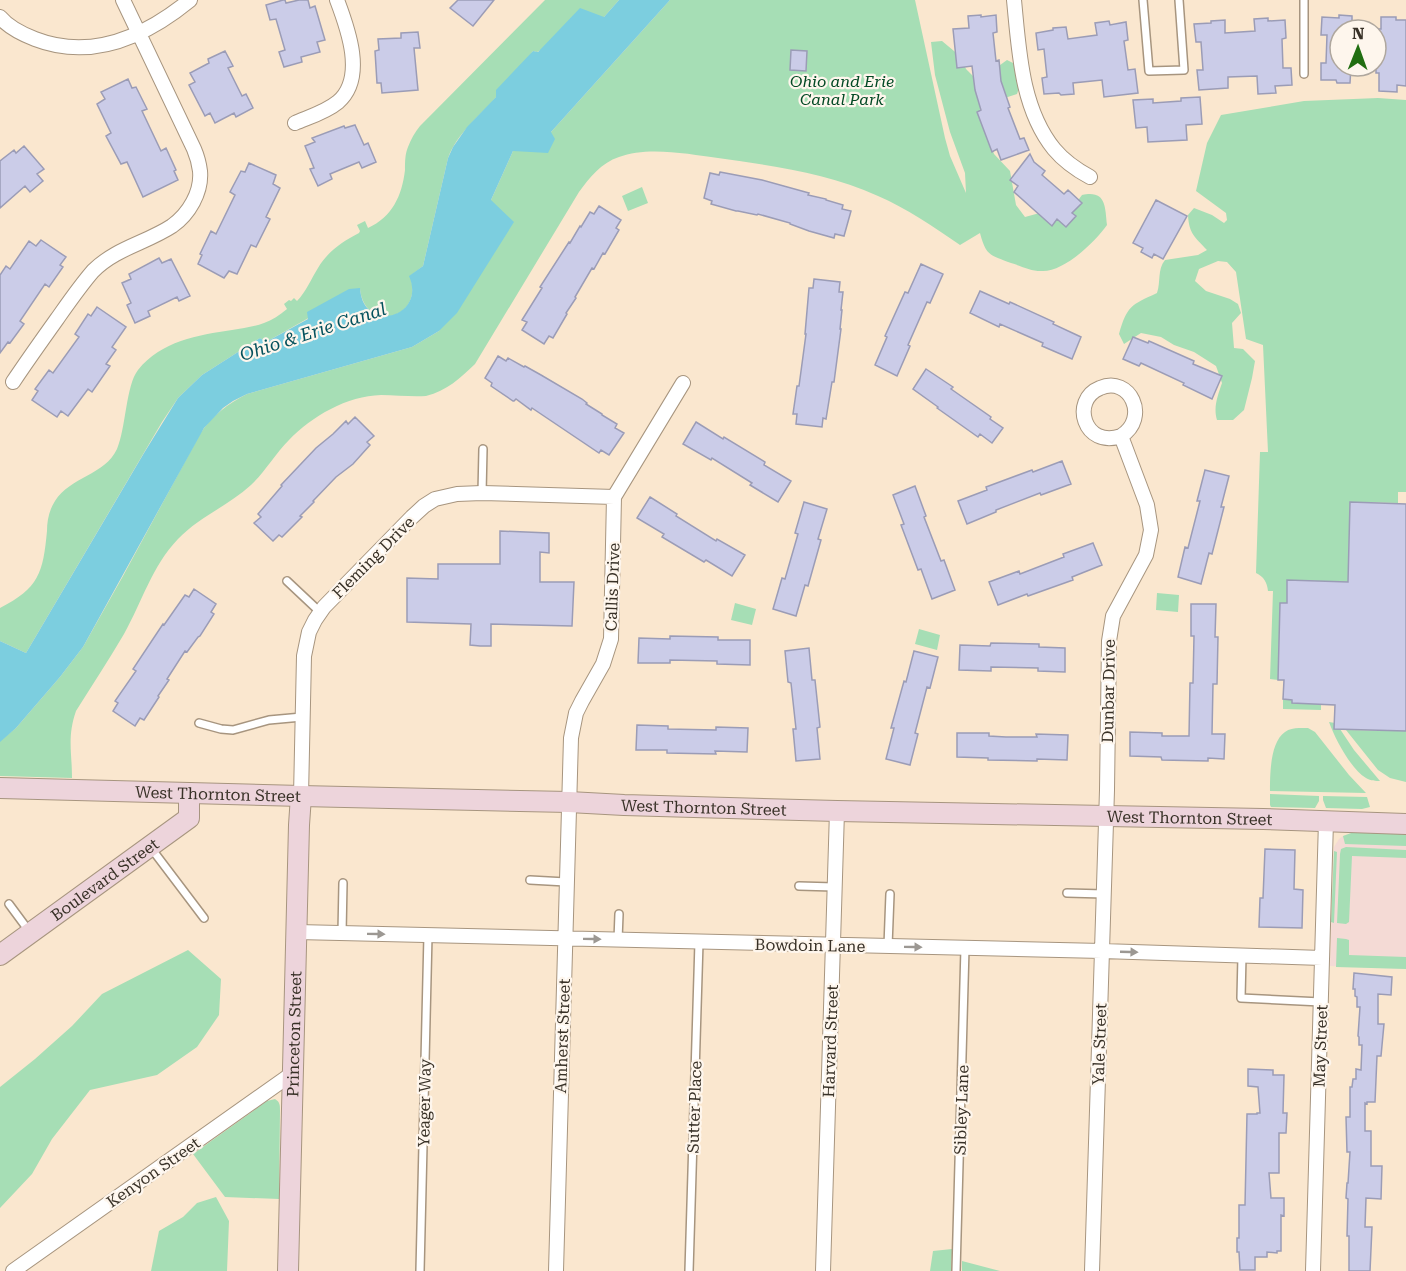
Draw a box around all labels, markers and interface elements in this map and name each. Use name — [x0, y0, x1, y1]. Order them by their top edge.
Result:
north arrow — [1328, 18, 1388, 78]
text: N — [1352, 24, 1365, 43]
park label: Ohio and Erie Canal Park — [790, 72, 894, 109]
water label: Ohio & Erie Canal — [237, 298, 389, 365]
street label: Fleming Drive — [328, 512, 418, 602]
street label: Callis Drive — [601, 542, 624, 632]
street label: Dunbar Drive — [1098, 639, 1119, 743]
street label: West Thornton Street — [135, 783, 301, 806]
street label: West Thornton Street — [621, 796, 787, 820]
street label: West Thornton Street — [1107, 807, 1273, 829]
street label: Boulevard Street — [47, 834, 162, 925]
one-way arrow — [367, 929, 386, 939]
one-way arrow — [583, 934, 602, 944]
street label: Bowdoin Lane — [755, 935, 866, 956]
one-way arrow — [904, 942, 923, 952]
one-way arrow — [1120, 947, 1139, 957]
street label: Princeton Street — [283, 971, 305, 1097]
street label: Amherst Street — [551, 978, 574, 1094]
street label: Harvard Street — [819, 984, 842, 1098]
street label: Yale Street — [1089, 1003, 1110, 1085]
street label: May Street — [1310, 1004, 1331, 1088]
street label: Yeager Way — [414, 1058, 435, 1147]
street label: Sutter Place — [683, 1060, 706, 1154]
street label: Sibley Lane — [950, 1064, 973, 1155]
street label: Kenyon Street — [103, 1133, 204, 1212]

